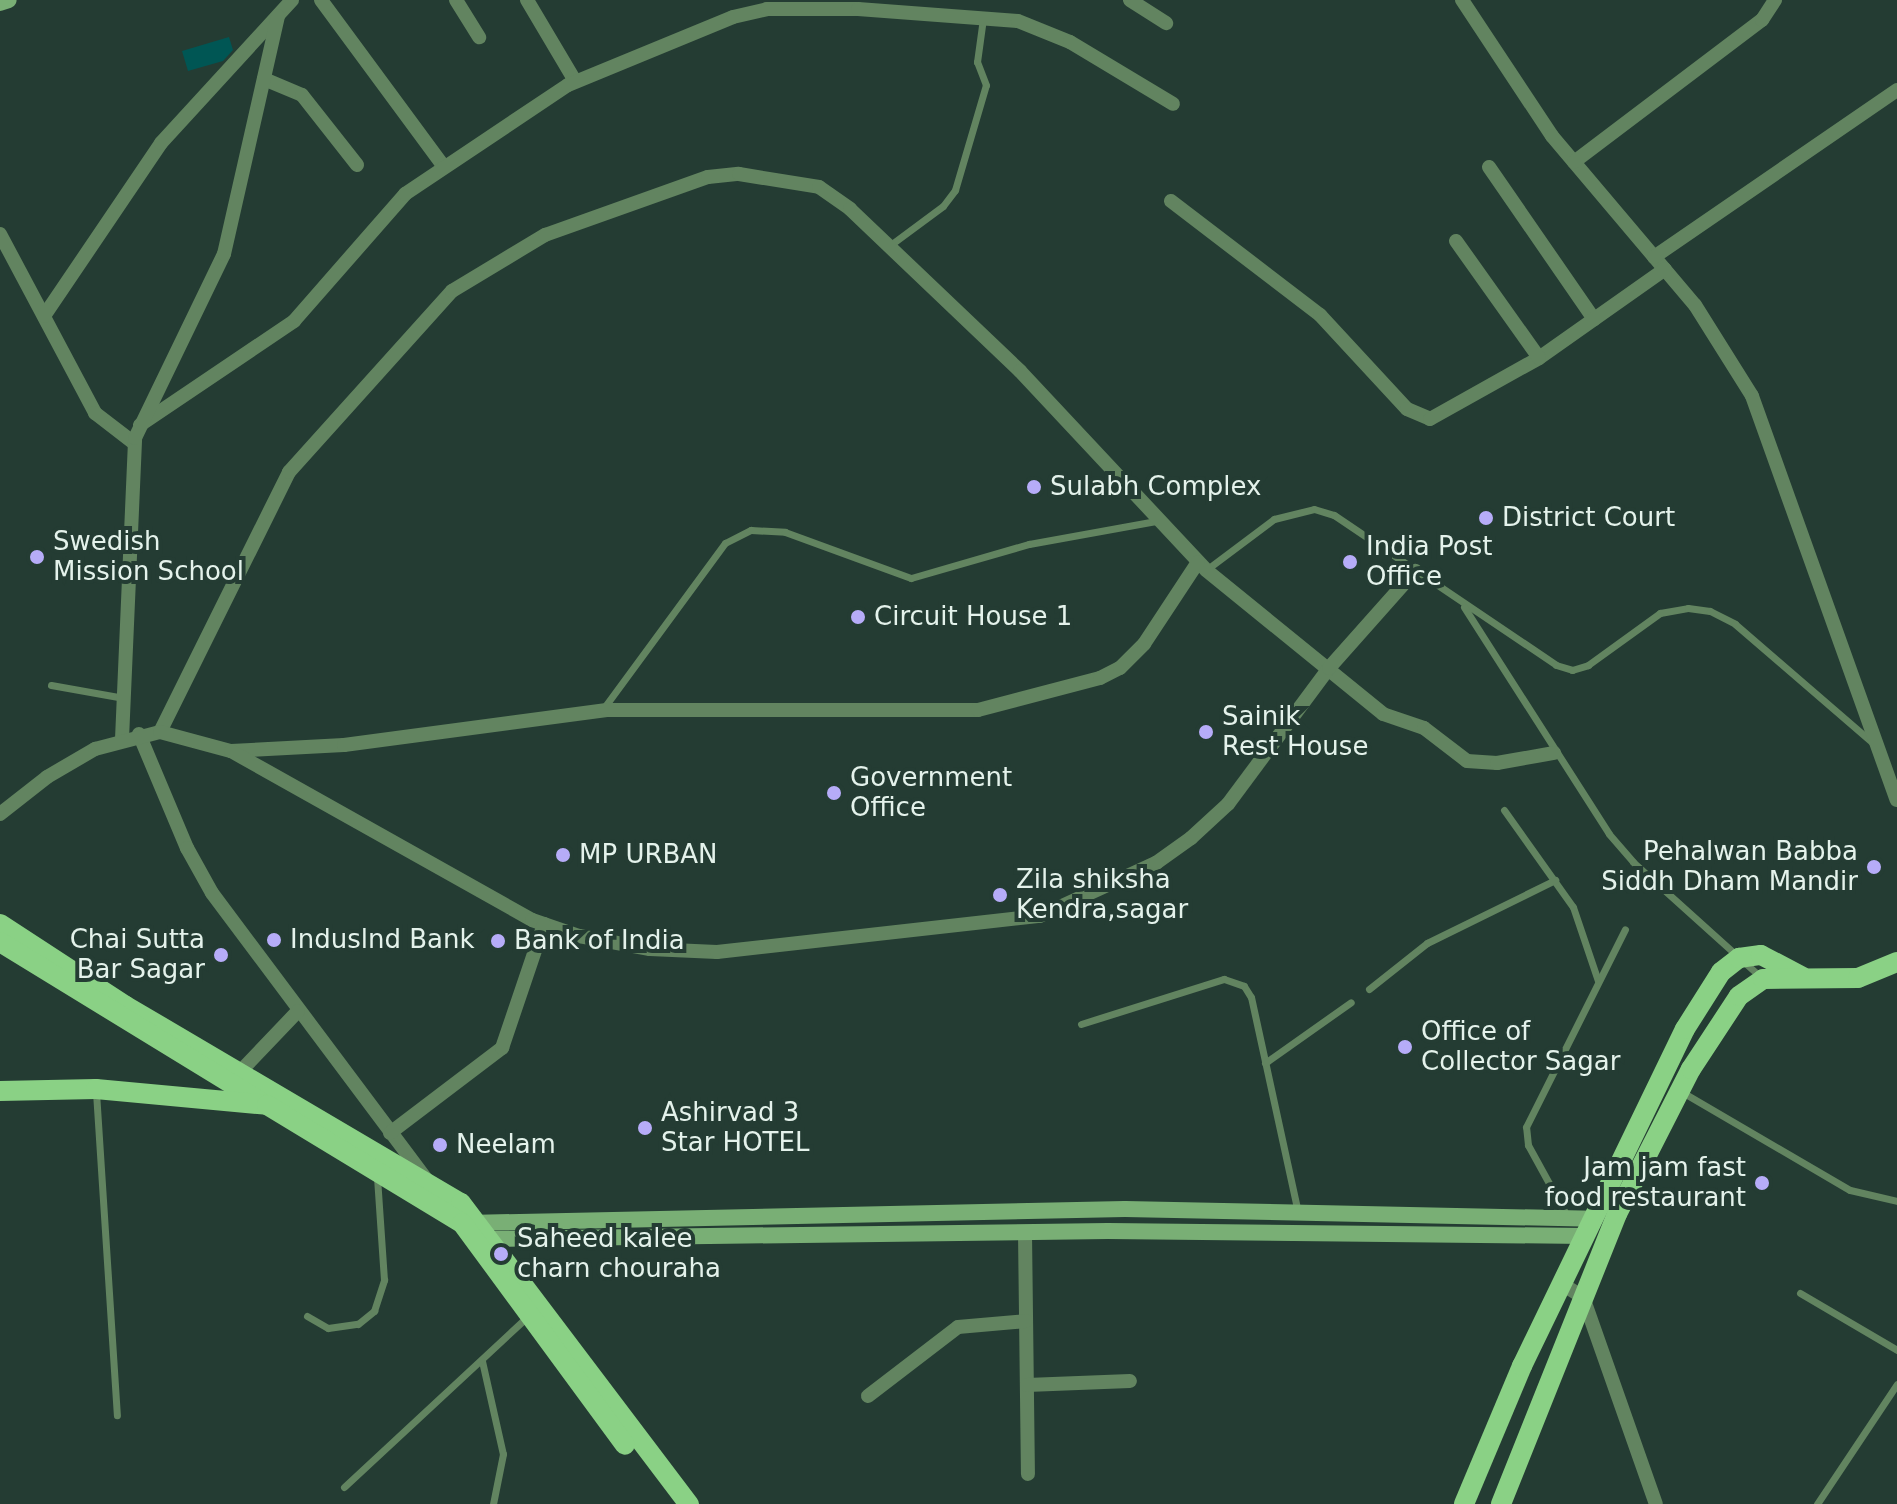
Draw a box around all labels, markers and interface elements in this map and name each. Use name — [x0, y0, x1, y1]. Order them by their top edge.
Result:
place label: Sulabh Complex — [1050, 471, 1261, 503]
marker: Sulabh Complex — [1025, 478, 1043, 496]
place label: District Court — [1502, 502, 1675, 534]
marker: District Court — [1477, 509, 1495, 527]
place label: Swedish Mission School — [53, 526, 244, 588]
place label: India Post Office — [1366, 531, 1492, 592]
marker: Swedish Mission School — [28, 548, 46, 566]
marker: India Post Office — [1341, 553, 1359, 571]
place label: Circuit House 1 — [874, 601, 1072, 633]
marker: Circuit House 1 — [849, 608, 867, 626]
place label: Sainik Rest House — [1222, 701, 1368, 762]
marker: Sainik Rest House — [1197, 723, 1215, 741]
place label: Government Office — [850, 762, 1012, 824]
marker: Government Office — [825, 784, 843, 802]
place label: Pehalwan Babba Siddh Dham Mandir — [1601, 836, 1858, 898]
place label: MP URBAN — [579, 839, 718, 871]
marker: MP URBAN — [554, 846, 572, 864]
marker: Pehalwan Babba Siddh Dham Mandir — [1865, 858, 1883, 876]
place label: Zila shiksha Kendra,sagar — [1016, 864, 1188, 926]
marker: Zila shiksha Kendra,sagar — [991, 886, 1009, 904]
place label: Chai Sutta Bar Sagar — [70, 924, 205, 986]
place label: Induslnd Bank — [290, 924, 474, 956]
place label: Bank of India — [514, 925, 685, 957]
marker: Induslnd Bank — [265, 931, 283, 949]
marker: Bank of India — [489, 932, 507, 950]
marker: Chai Sutta Bar Sagar — [212, 946, 230, 964]
place label: Office of Collector Sagar — [1421, 1016, 1620, 1078]
marker: Office of Collector Sagar — [1396, 1038, 1414, 1056]
place label: Ashirvad 3 Star HOTEL — [661, 1097, 809, 1158]
marker: Ashirvad 3 Star HOTEL — [636, 1119, 654, 1137]
place label: Neelam — [456, 1129, 556, 1161]
marker: Neelam — [431, 1136, 449, 1154]
place label: Jam jam fast food restaurant — [1545, 1152, 1746, 1214]
marker: Jam jam fast food restaurant — [1753, 1174, 1771, 1192]
place label: Saheed kalee charn chouraha — [517, 1223, 721, 1284]
marker: Saheed kalee charn chouraha — [492, 1245, 510, 1263]

